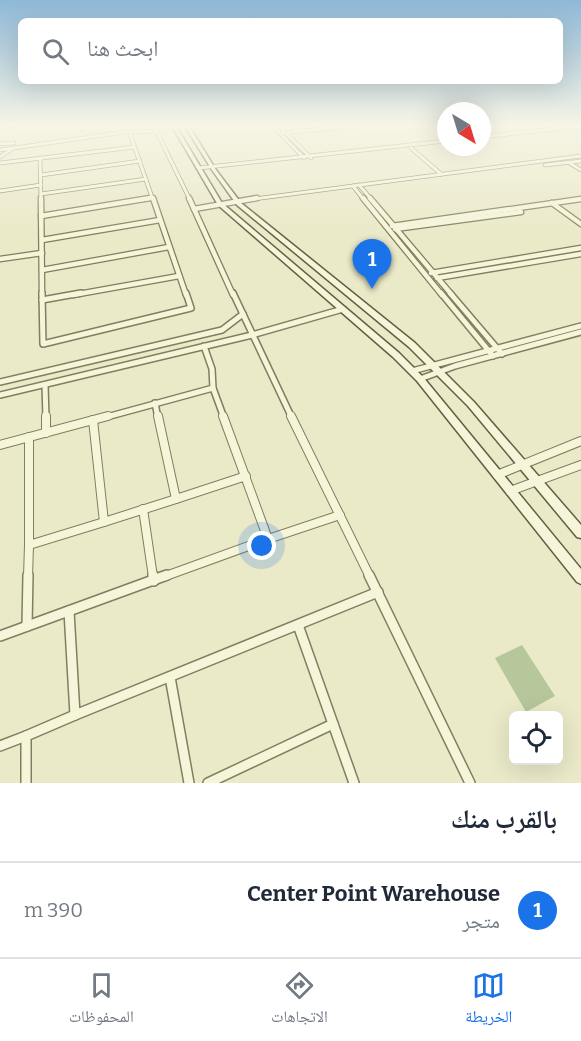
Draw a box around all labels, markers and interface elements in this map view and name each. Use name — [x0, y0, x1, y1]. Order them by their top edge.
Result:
search box — [18, 18, 563, 84]
icon: search — [39, 35, 72, 68]
text: ابحث هنا — [87, 35, 158, 62]
north arrow — [437, 102, 491, 156]
pin: 1 — [352, 240, 392, 289]
your location — [247, 531, 276, 560]
map controls — [509, 711, 563, 765]
button: locate — [509, 711, 563, 765]
text: بالقرب منك — [451, 804, 557, 835]
text: Center Point Warehouse — [247, 880, 500, 907]
text: 390 m — [24, 898, 83, 922]
text: 1 — [533, 898, 542, 922]
text: متجر — [462, 909, 500, 933]
tab: المحفوظات — [69, 969, 134, 1032]
tab: الاتجاهات — [271, 969, 328, 1032]
tab: الخريطة — [465, 969, 512, 1032]

